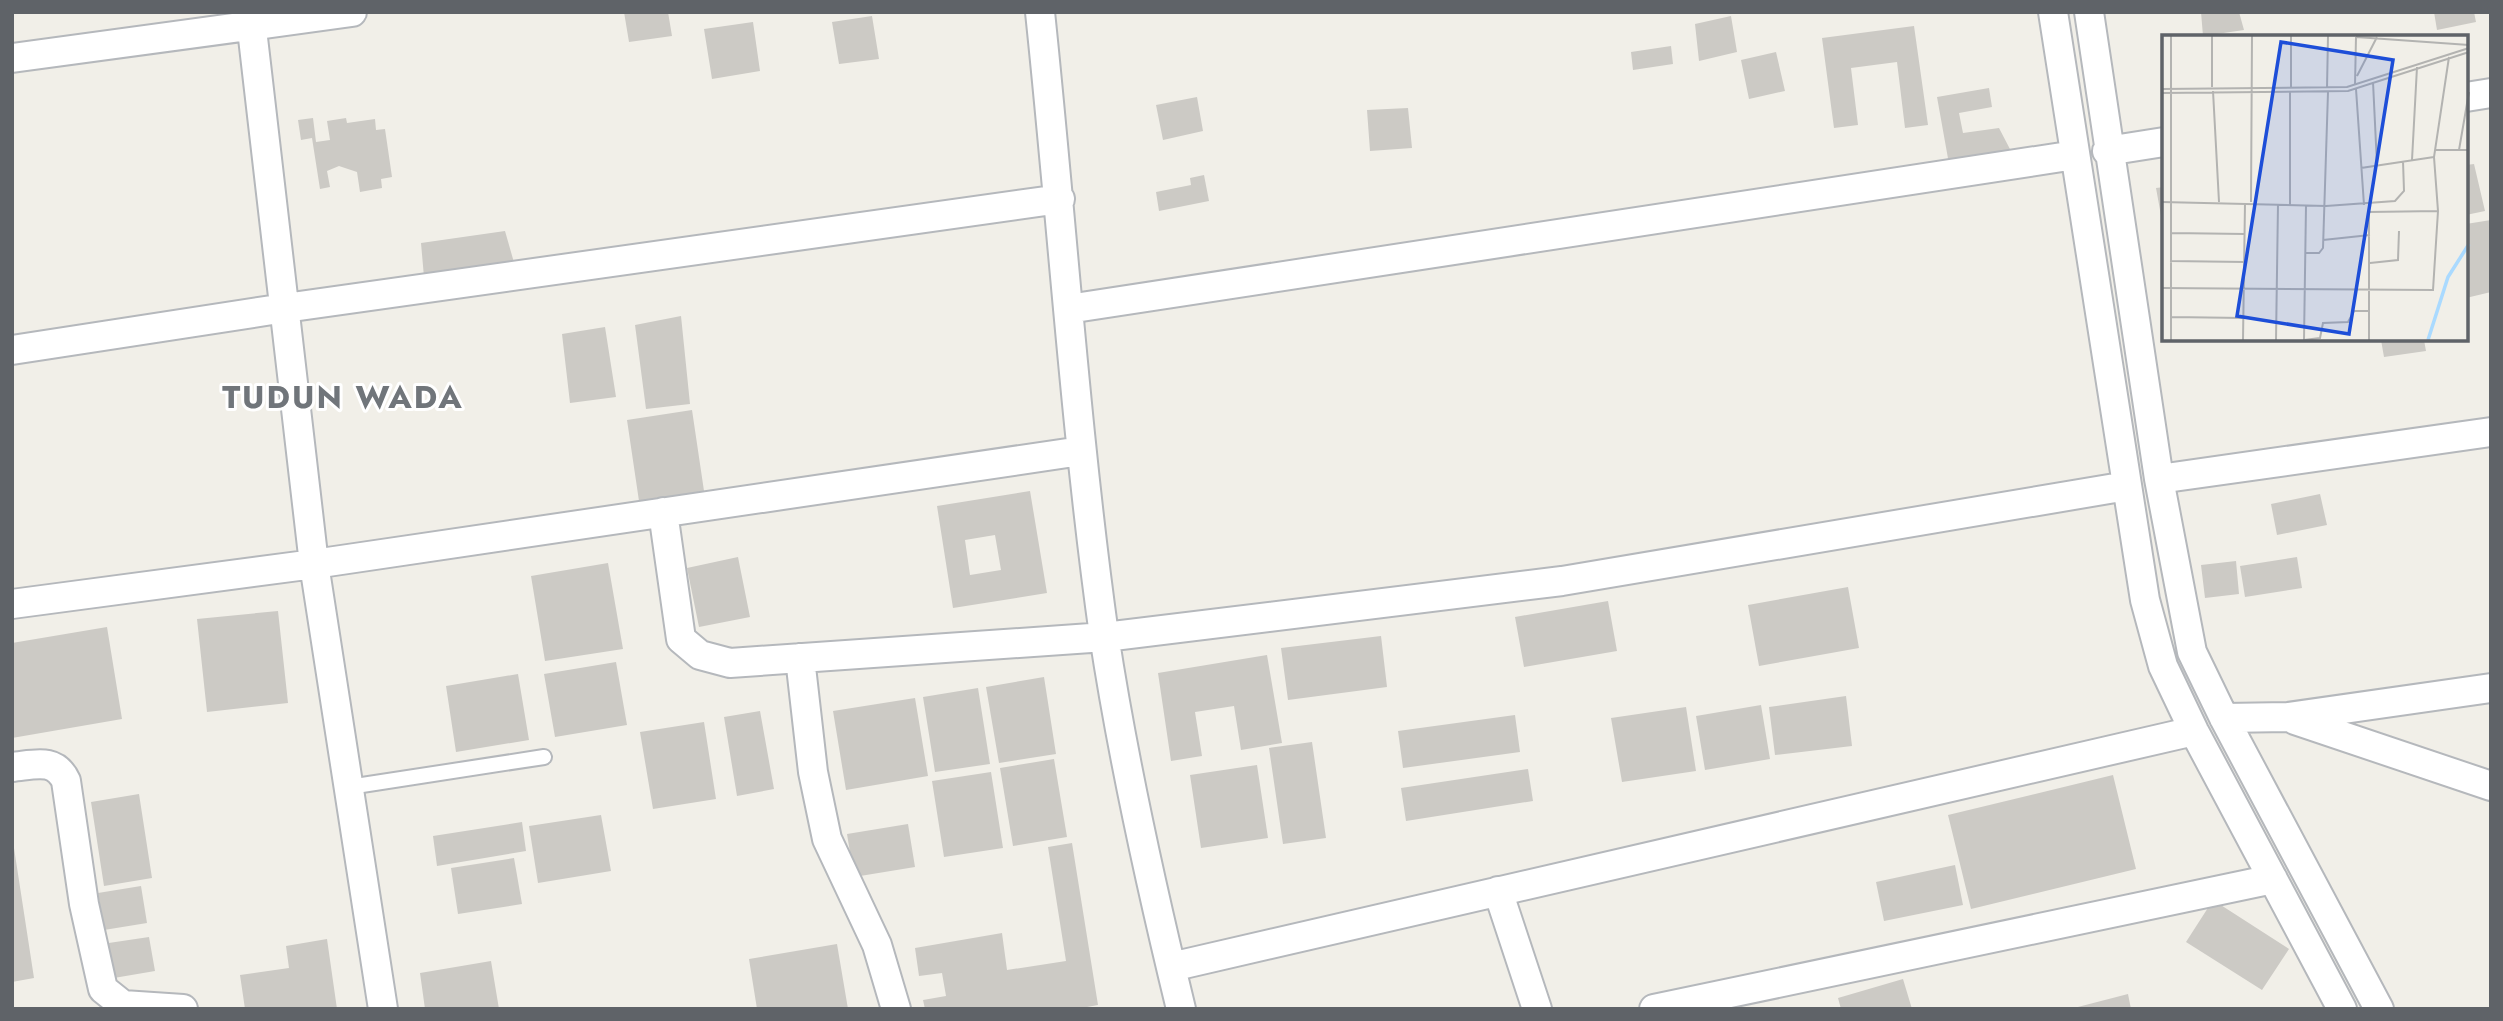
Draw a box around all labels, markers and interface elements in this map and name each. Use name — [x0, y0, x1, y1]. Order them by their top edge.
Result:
inset map — [2162, 35, 2468, 341]
district label: TUDUN WADA — [222, 374, 464, 420]

